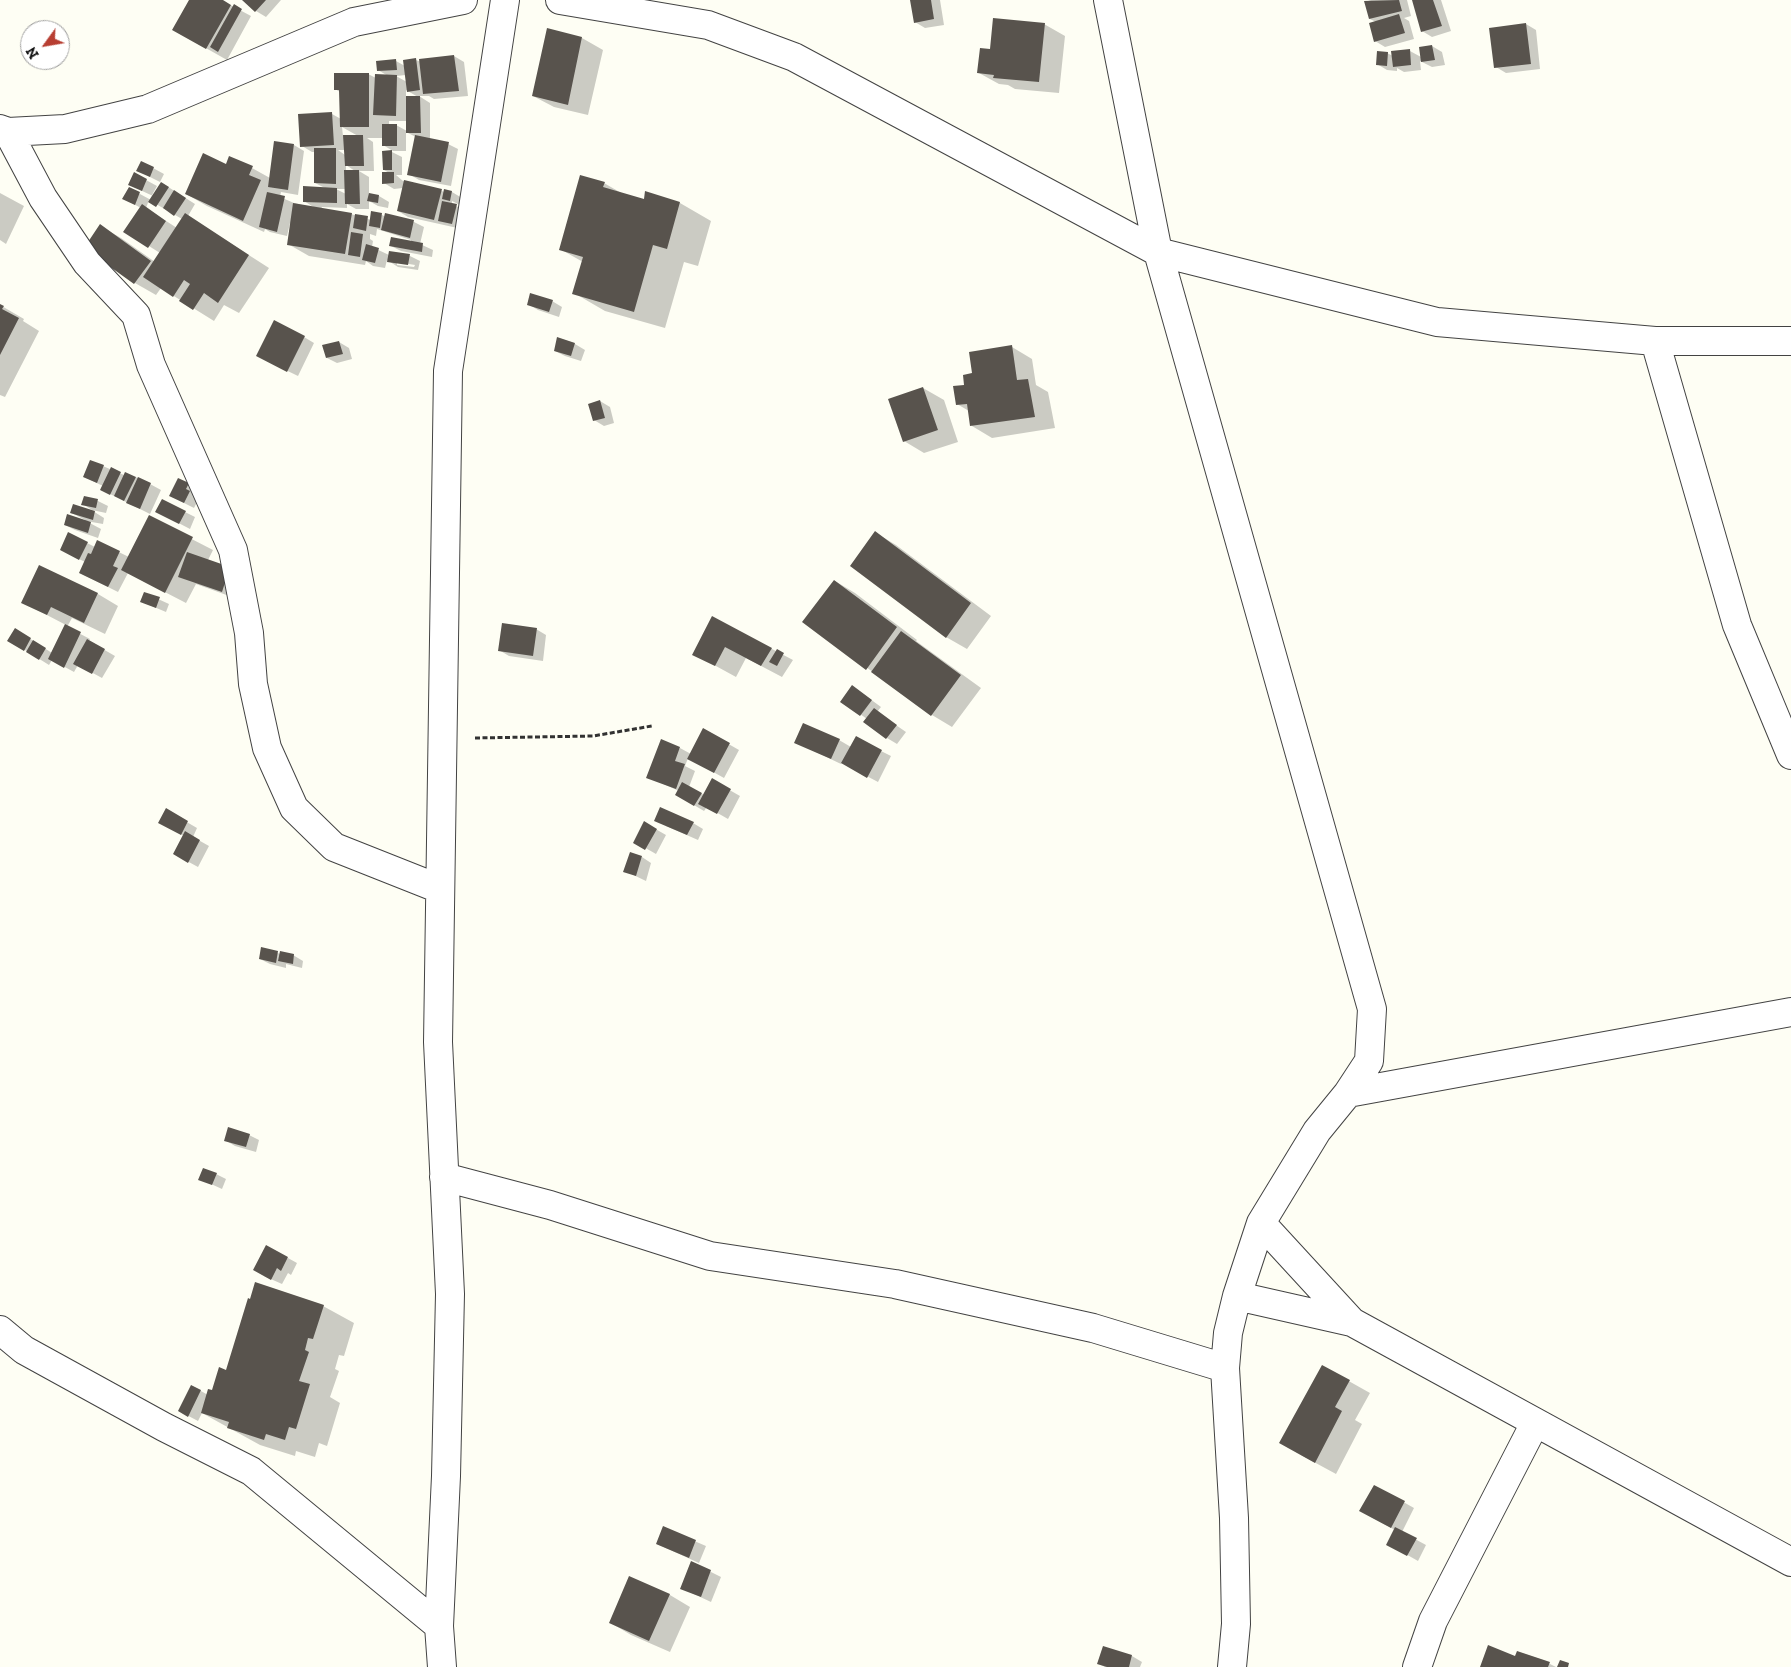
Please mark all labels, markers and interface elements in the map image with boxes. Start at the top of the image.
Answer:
north arrow [20,20,70,70]
text: N [23,44,43,62]

